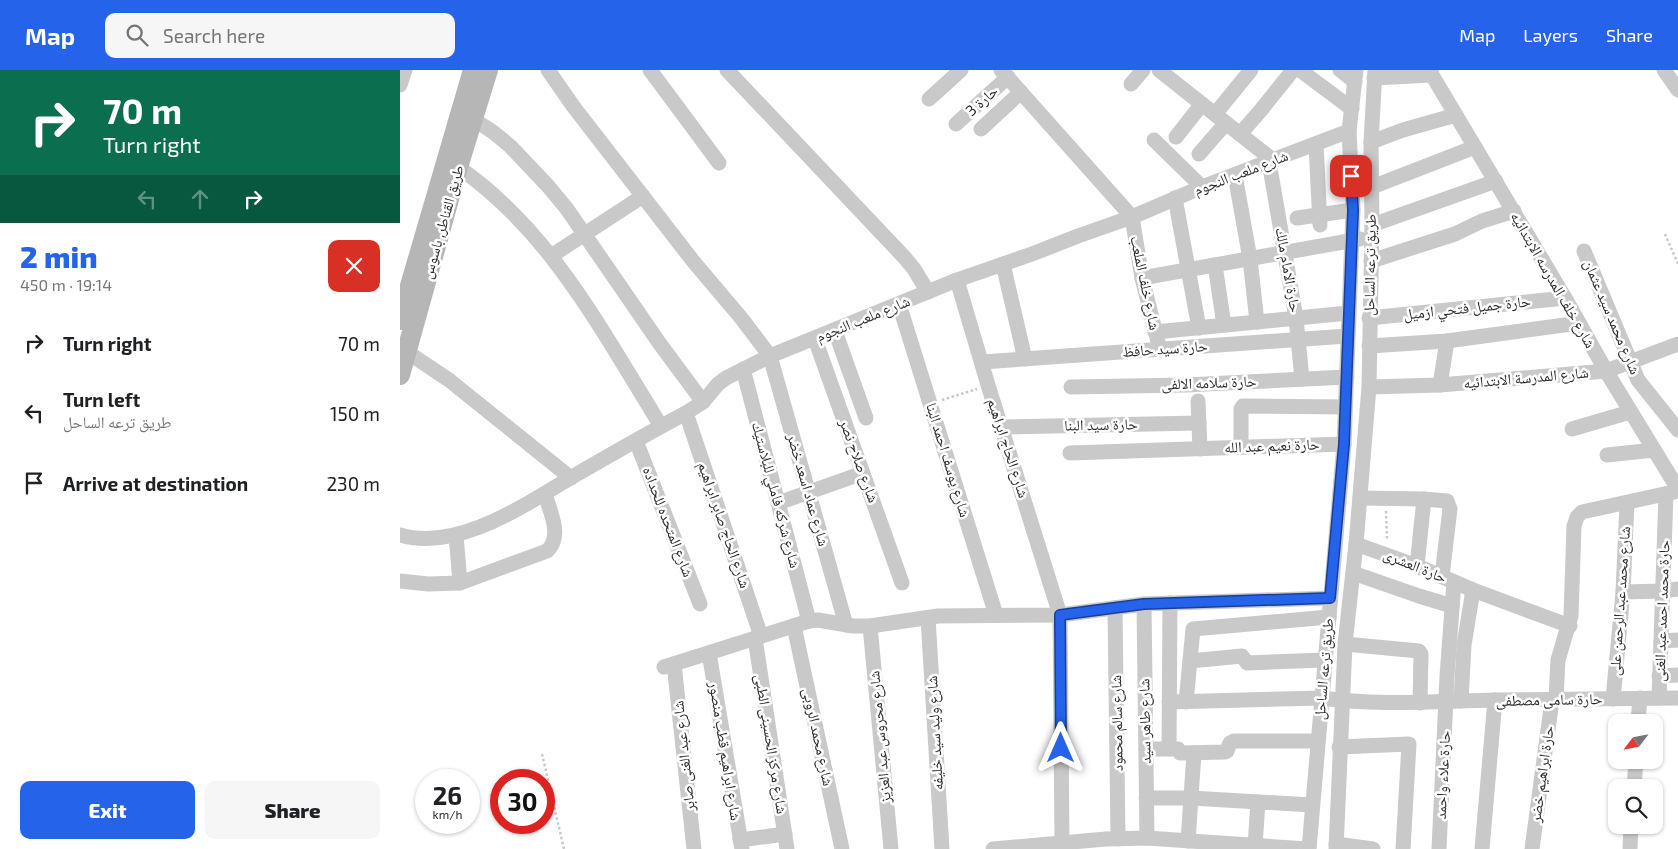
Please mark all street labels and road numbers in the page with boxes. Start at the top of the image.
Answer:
street label: حارة 3 [962,81,1002,120]
street label: شارع ملعب النجوم [1191,146,1291,200]
street label: طريق القناطر, باسوس [417,163,469,281]
street label: شارع خلف المدرسه الابتدائيه [1506,208,1600,352]
street label: طريق ترعه الساحل [1359,214,1381,316]
street label: حارة الامام مالك [1271,226,1305,315]
street label: شارع خلف الملعب [1125,234,1165,332]
street label: شارع محمد سيد عثمان [1579,257,1645,378]
street label: شارع ملعب النجوم [813,291,913,347]
street label: حارة جميل فتحي ازميل [1402,291,1532,326]
street label: حارة سيد حافظ [1122,336,1209,361]
street label: شارع المدرسة الابتدائيه [1463,363,1590,393]
street label: حارة سلامه الالفى [1161,371,1257,395]
street label: شارع الحاج ابراهيم [982,396,1034,500]
street label: شارع يوسف احمد البنا [921,400,975,520]
street label: حارة سيد البنا [1064,414,1138,435]
street label: شارع صلاح نصر [834,416,883,506]
street label: شارع شركه فاملي للبلاستيك [745,420,805,571]
street label: شارع عماد اسعد خضر [782,430,834,549]
street label: حارة نعيم عبد الله [1224,434,1320,458]
street label: شارع الحاج صابر ابراهيم [693,459,755,591]
street label: شارع المتحده للحداده [638,464,698,580]
street label: شارع محمد عبد الرحمن على [1605,525,1635,677]
street label: حارة محمد احمد عبد الغنى [1650,539,1674,682]
street label: حارة العشرى [1380,544,1450,588]
street label: طريق ترعه الساحل [1310,617,1338,721]
street label: شارع محروس عبد العزيز [864,670,896,805]
street label: شارع مركز الحسينى الطبى [750,673,792,816]
street label: شارع وليد سيد خليفه [922,675,948,791]
street label: شارع سالم محمود [1106,675,1128,771]
street label: شارع طاهر سيد [1134,678,1156,764]
street label: شارع ابراهيم قطب منصور [704,679,746,822]
street label: شارع محمد الروبى [798,686,838,788]
street label: حارة سامى مصطفى [1495,689,1603,711]
street label: شارع عبد الغنى صابر [668,700,700,813]
street label: حارة ابراهيم خضر [1525,724,1559,825]
street label: حارة علاء واحمد [1431,730,1454,820]

